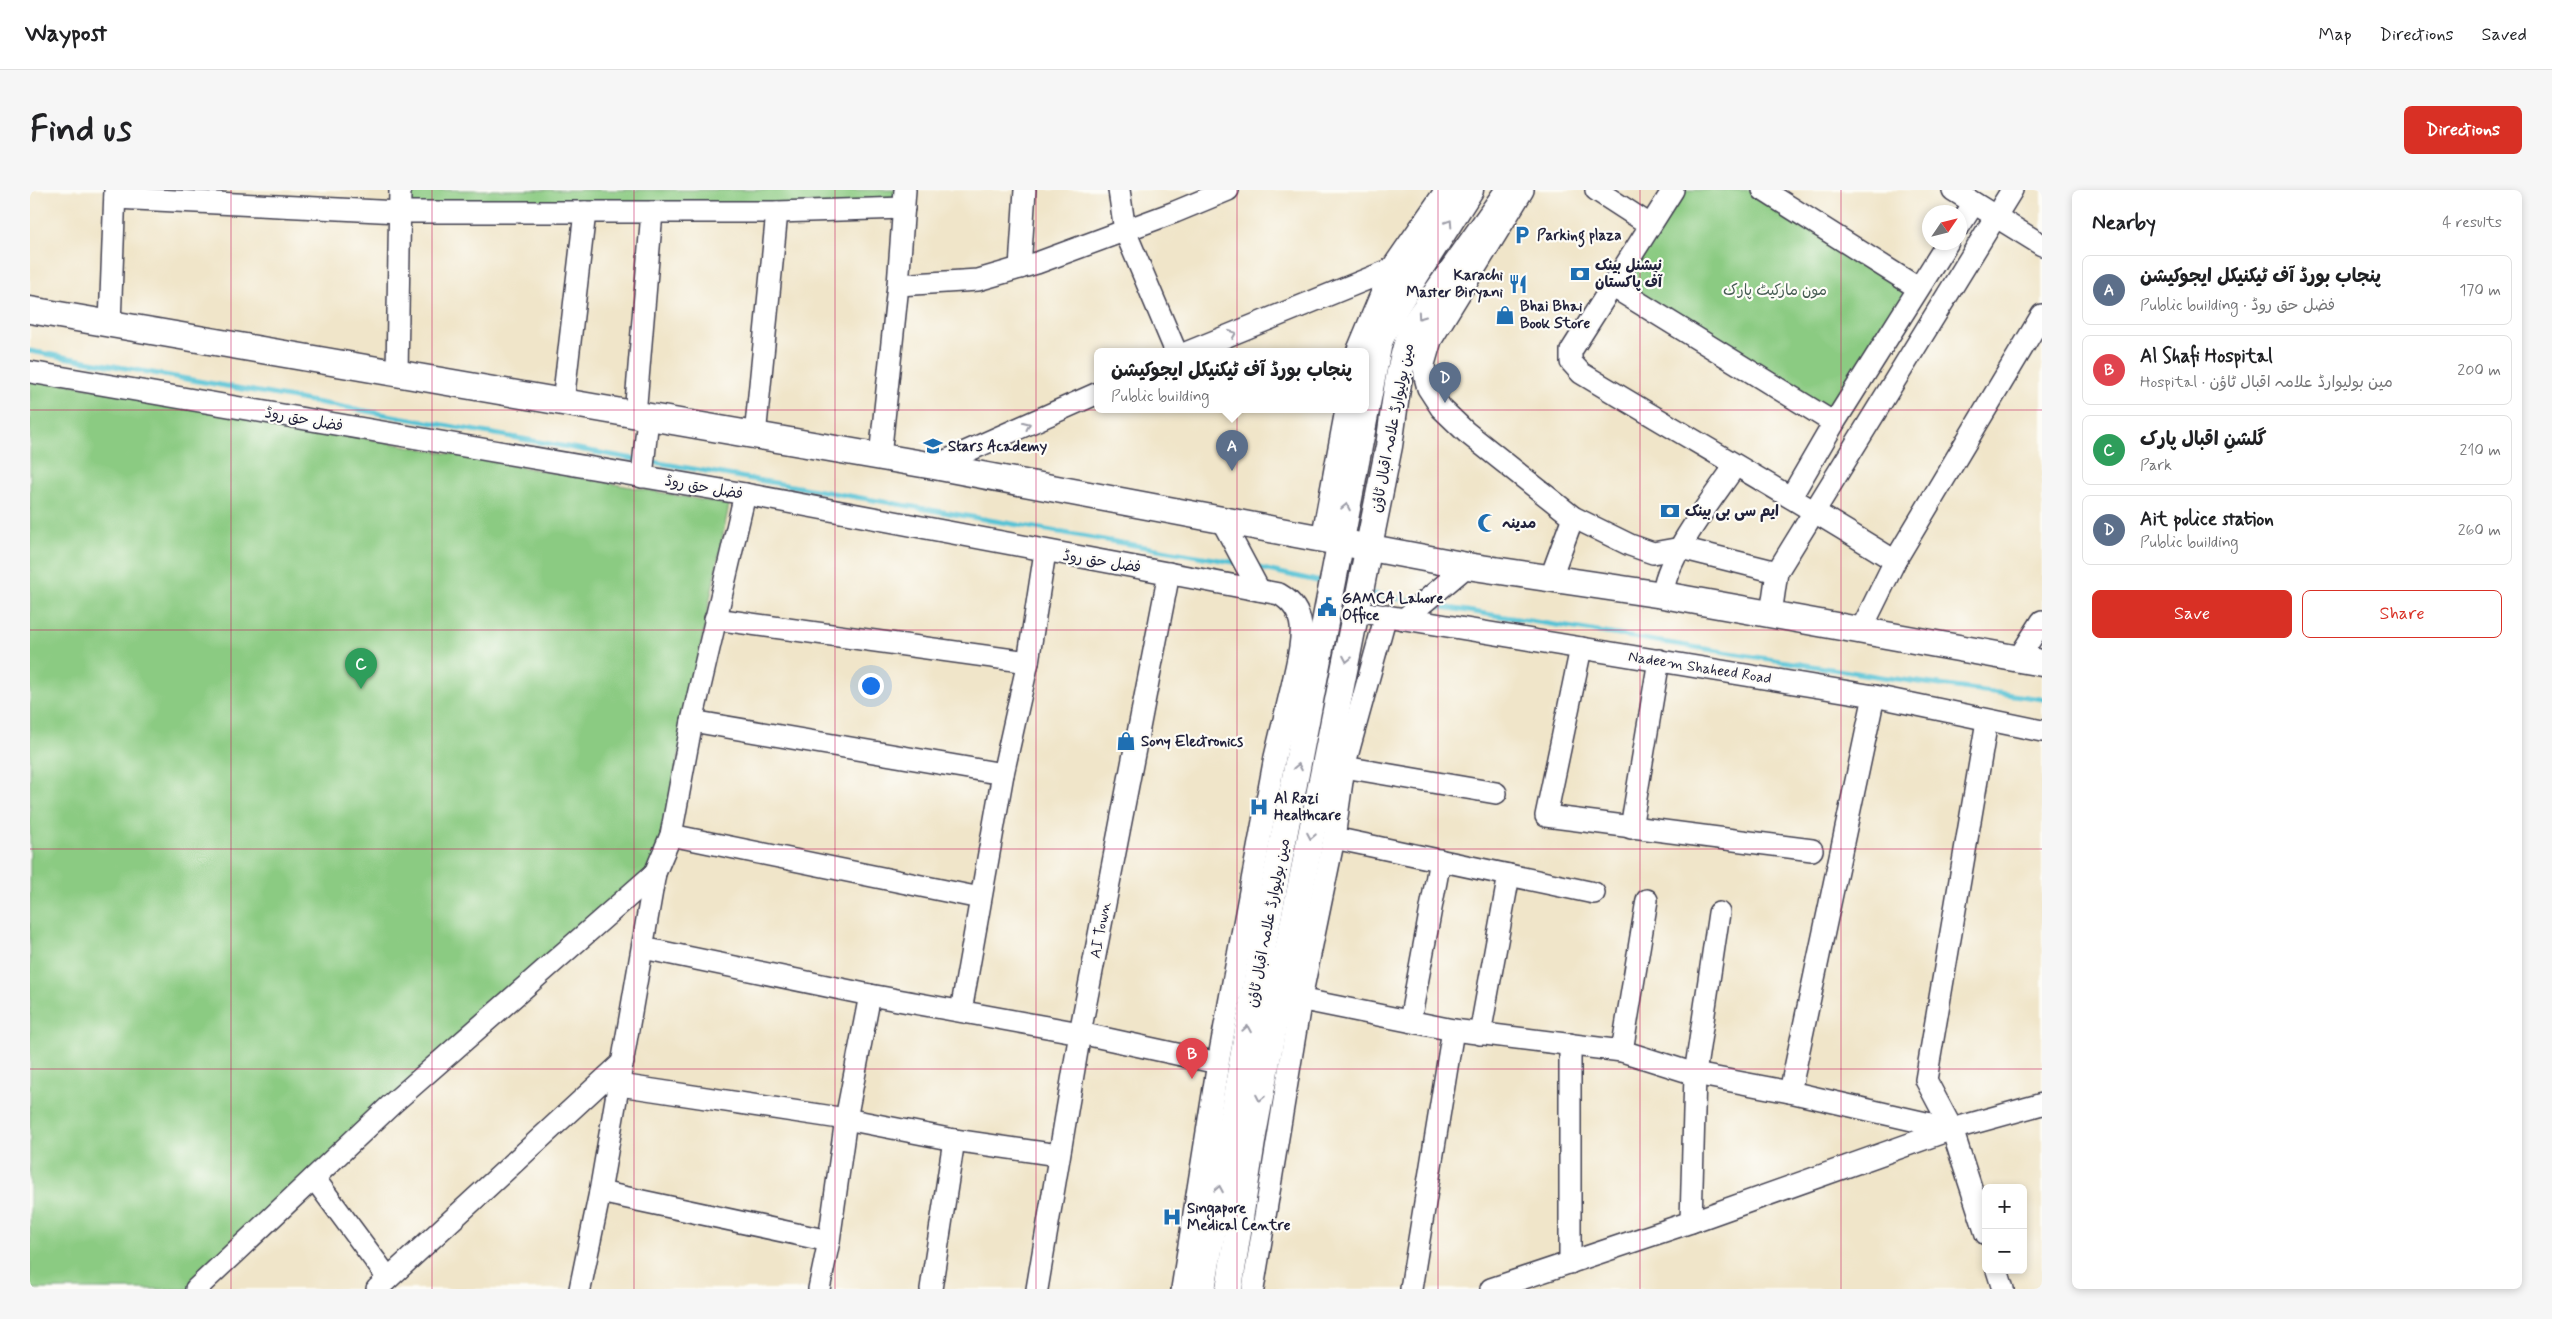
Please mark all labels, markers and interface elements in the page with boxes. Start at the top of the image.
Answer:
text: Waypost [25,19,107,50]
text: Map [2319,23,2352,47]
text: Directions [2380,23,2454,47]
text: Saved [2482,23,2527,47]
button: Directions [2404,106,2522,154]
text: Find us [30,107,132,153]
north arrow [1922,205,1967,250]
text: Nearby [2092,209,2156,237]
text: 4 results [2442,212,2502,233]
one-way arrow [1443,220,1452,229]
parking icon: Parking plaza [1511,224,1533,246]
place label: Parking plaza [1537,226,1622,248]
place label: نیشنل بینک آف پاکستان [1595,256,1663,293]
bank icon: نیشنل بینک آف پاکستان [1569,263,1591,285]
text: پنجاب بورڈ آف ٹیکنیکل ایجوکیشن [2140,264,2381,289]
place label: Karachi Master Biryani [1406,266,1504,303]
restaurant icon: Karachi Master Biryani [1507,273,1529,295]
text: A [2104,280,2114,301]
text: 170 m [2459,280,2501,301]
park label: مون مارکیٹ پارک [1723,281,1827,301]
text: Public building · فضل حق روڈ [2140,295,2335,316]
place label: Bhai Bhai Book Store [1520,297,1591,334]
shop icon: Bhai Bhai Book Store [1494,304,1516,326]
one-way arrow [1418,310,1427,320]
one-way arrow [1229,329,1237,339]
street label: مین بولیوارڈ علامہ اقبال ٹاؤن [1367,342,1419,515]
text: Al Shafi Hospital [2140,344,2273,369]
popup [1094,348,1369,413]
text: پنجاب بورڈ آف ٹیکنیکل ایجوکیشن [1111,358,1352,383]
text: B [2104,360,2114,381]
text: 200 m [2457,360,2501,381]
pin: D [1429,362,1461,403]
text: Hospital · مین بولیوارڈ علامہ اقبال ٹاؤن [2140,372,2393,393]
text: Public building [1111,386,1210,407]
street label: فضل حق روڈ [263,403,344,437]
one-way arrow [1022,420,1031,431]
text: گلشنِ اقبال پارک [2140,427,2266,452]
pin: A [1216,430,1248,471]
school or university icon: Stars Academy [922,435,944,457]
place label: Stars Academy [948,437,1048,457]
text: C [2103,440,2115,461]
text: 210 m [2460,440,2501,461]
text: Park [2140,455,2172,476]
street label: فضل حق روڈ [663,471,744,505]
bank icon: ایم سی بی بینک [1659,500,1681,522]
place label: ایم سی بی بینک [1685,502,1779,522]
one-way arrow [1340,503,1351,512]
text: Ait police station [2140,507,2274,532]
mosque icon: مدینہ [1476,512,1498,534]
place label: مدینہ [1502,514,1536,534]
text: D [2103,520,2115,541]
text: 260 m [2458,520,2501,541]
text: Public building [2140,532,2239,553]
street label: فضل حق روڈ [1061,546,1142,578]
place label: GAMCA Lahore Office [1342,589,1444,626]
button: Save [2092,590,2292,638]
button: Share [2302,590,2502,638]
public building icon: GAMCA Lahore Office [1316,596,1338,618]
street label: Nadeem Shaheed Road [1627,647,1773,689]
pin: C [345,648,377,689]
one-way arrow [1342,655,1352,664]
your location [858,673,884,699]
shop icon: Sony Electronics [1115,730,1137,752]
place label: Sony Electronics [1141,732,1243,752]
one-way arrow [1292,762,1303,771]
place label: Al Razi Healthcare [1274,789,1342,826]
hospital icon: Al Razi Healthcare [1248,796,1270,818]
one-way arrow [1306,831,1317,840]
street label: مین بولیوارڈ علامہ اقبال ٹاؤن [1243,837,1295,1010]
street label: AI Town [1086,900,1116,960]
one-way arrow [1242,1025,1252,1034]
pin: B [1176,1038,1208,1079]
one-way arrow [1255,1094,1265,1103]
map controls [1982,1184,2027,1274]
button: + [1982,1184,2027,1229]
one-way arrow [1213,1185,1223,1194]
place label: Singapore Medical Centre [1187,1199,1291,1236]
hospital icon: Singapore Medical Centre [1161,1206,1183,1228]
button: − [1982,1229,2027,1274]

